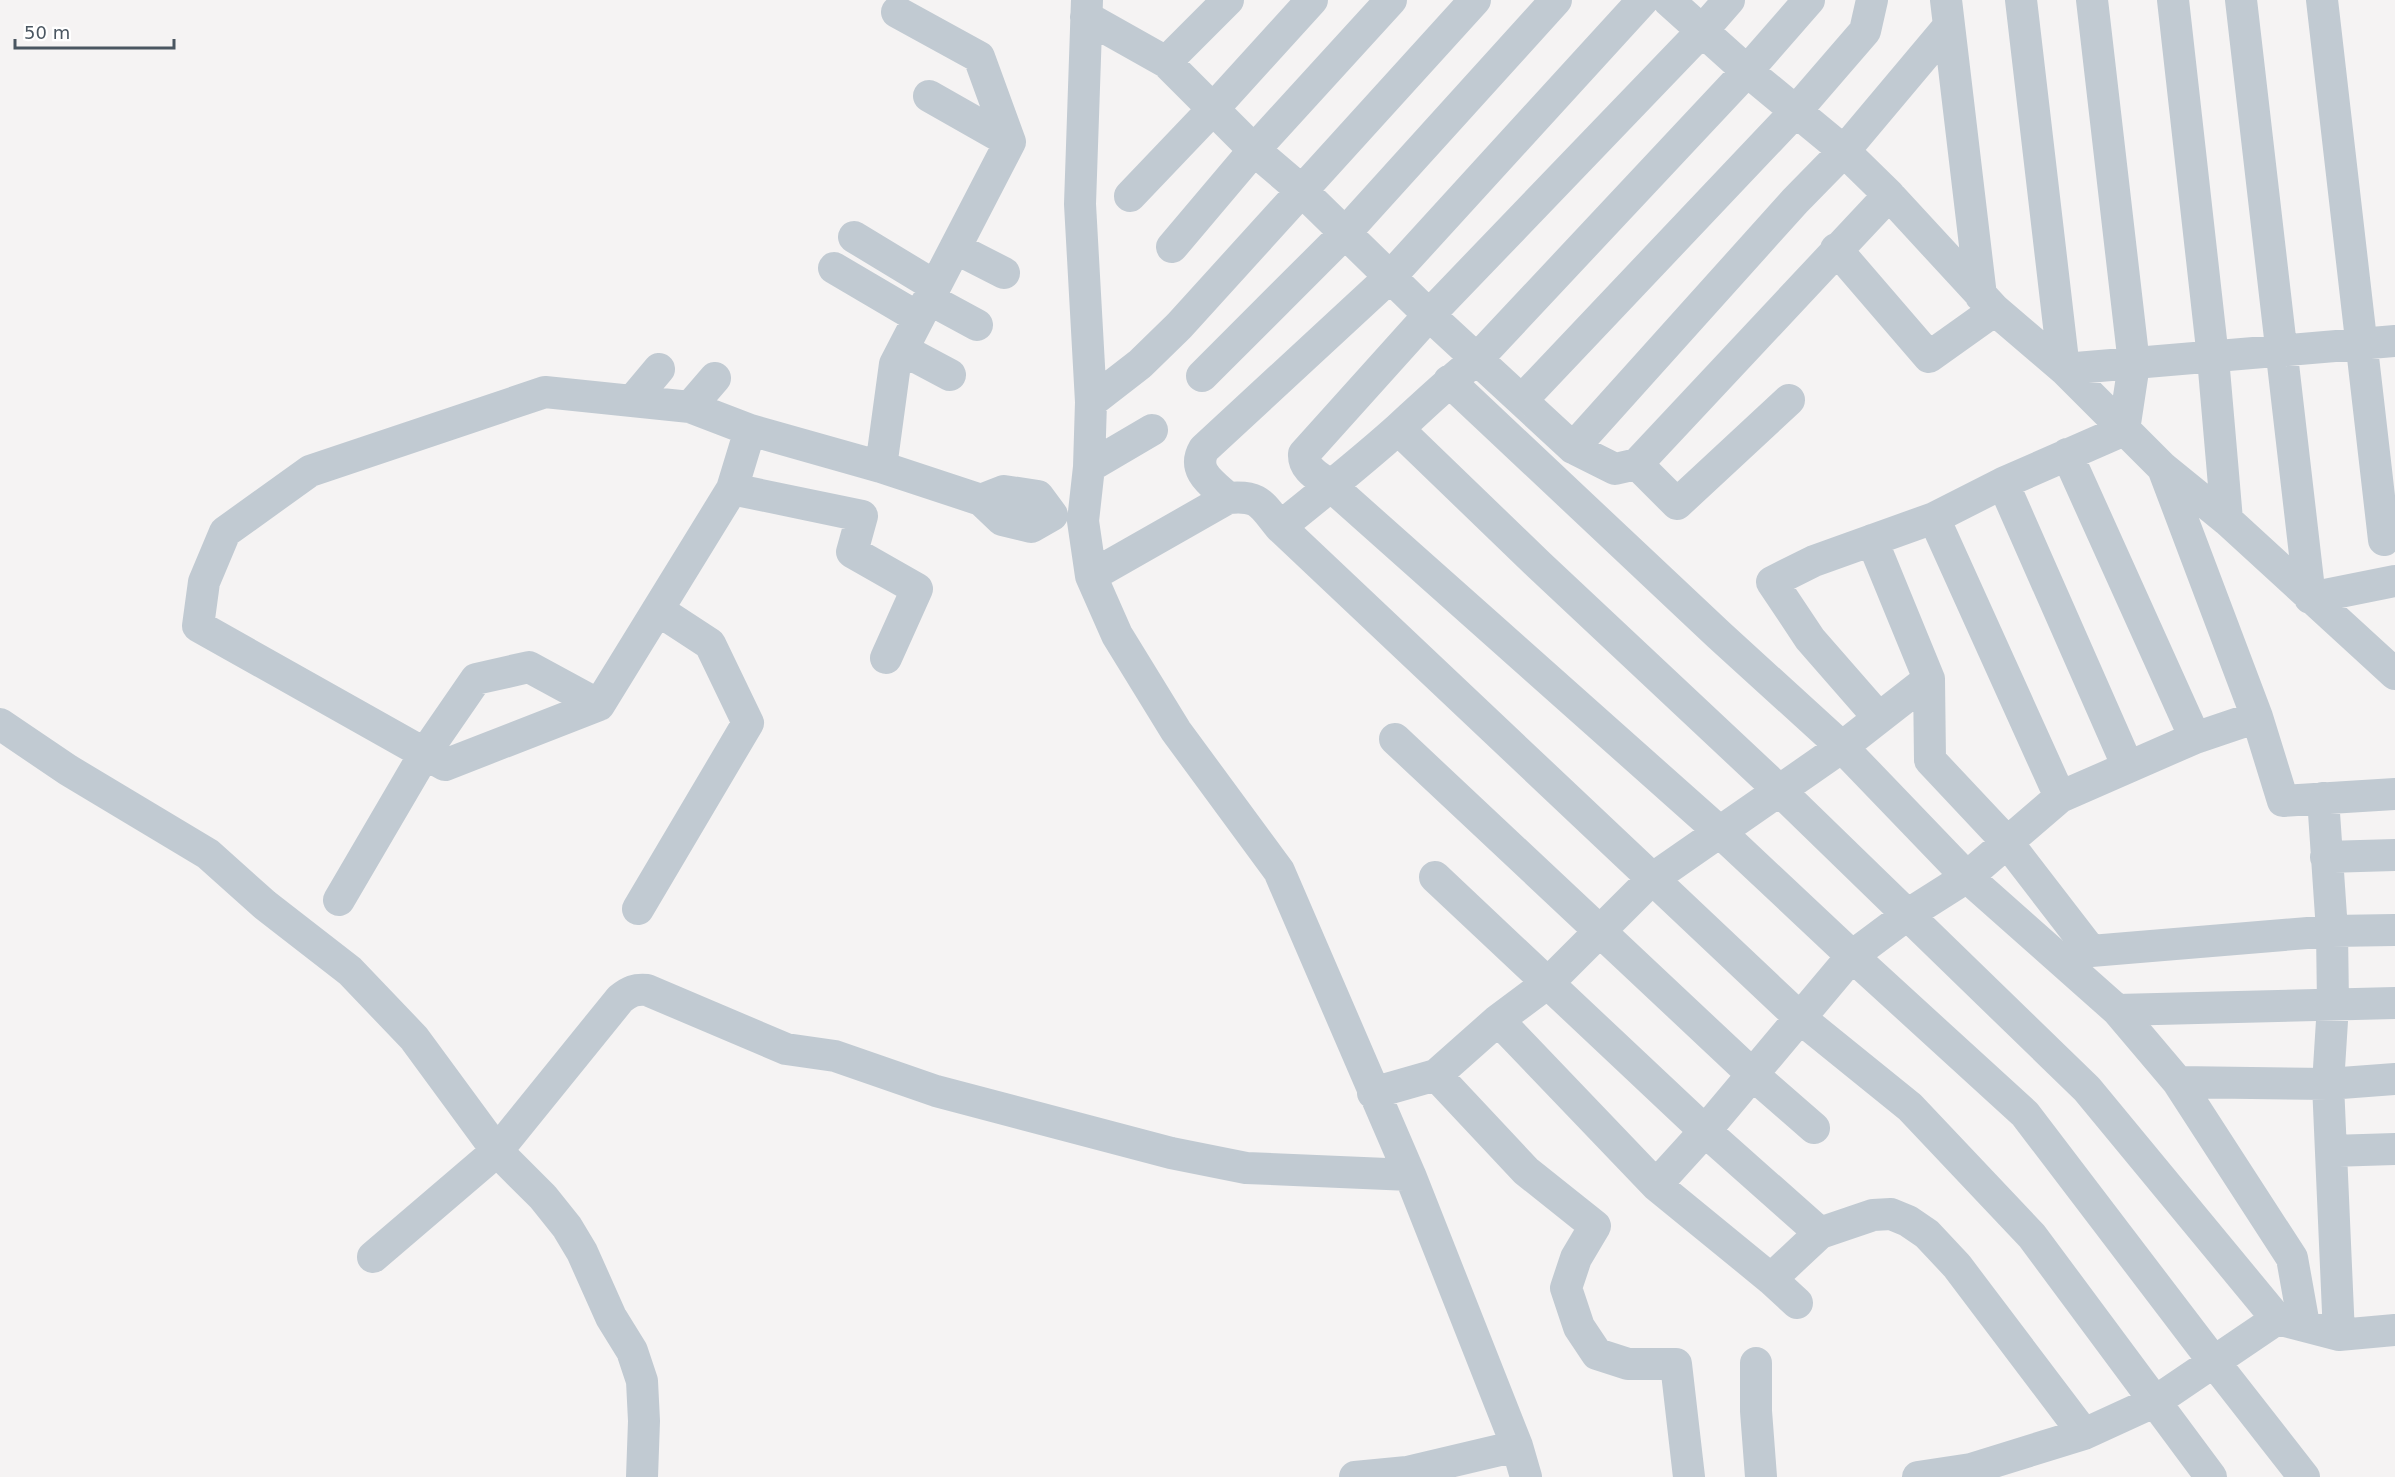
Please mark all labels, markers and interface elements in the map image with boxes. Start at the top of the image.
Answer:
scale bar [15,12,174,50]
text: 50 m [24,22,70,43]

